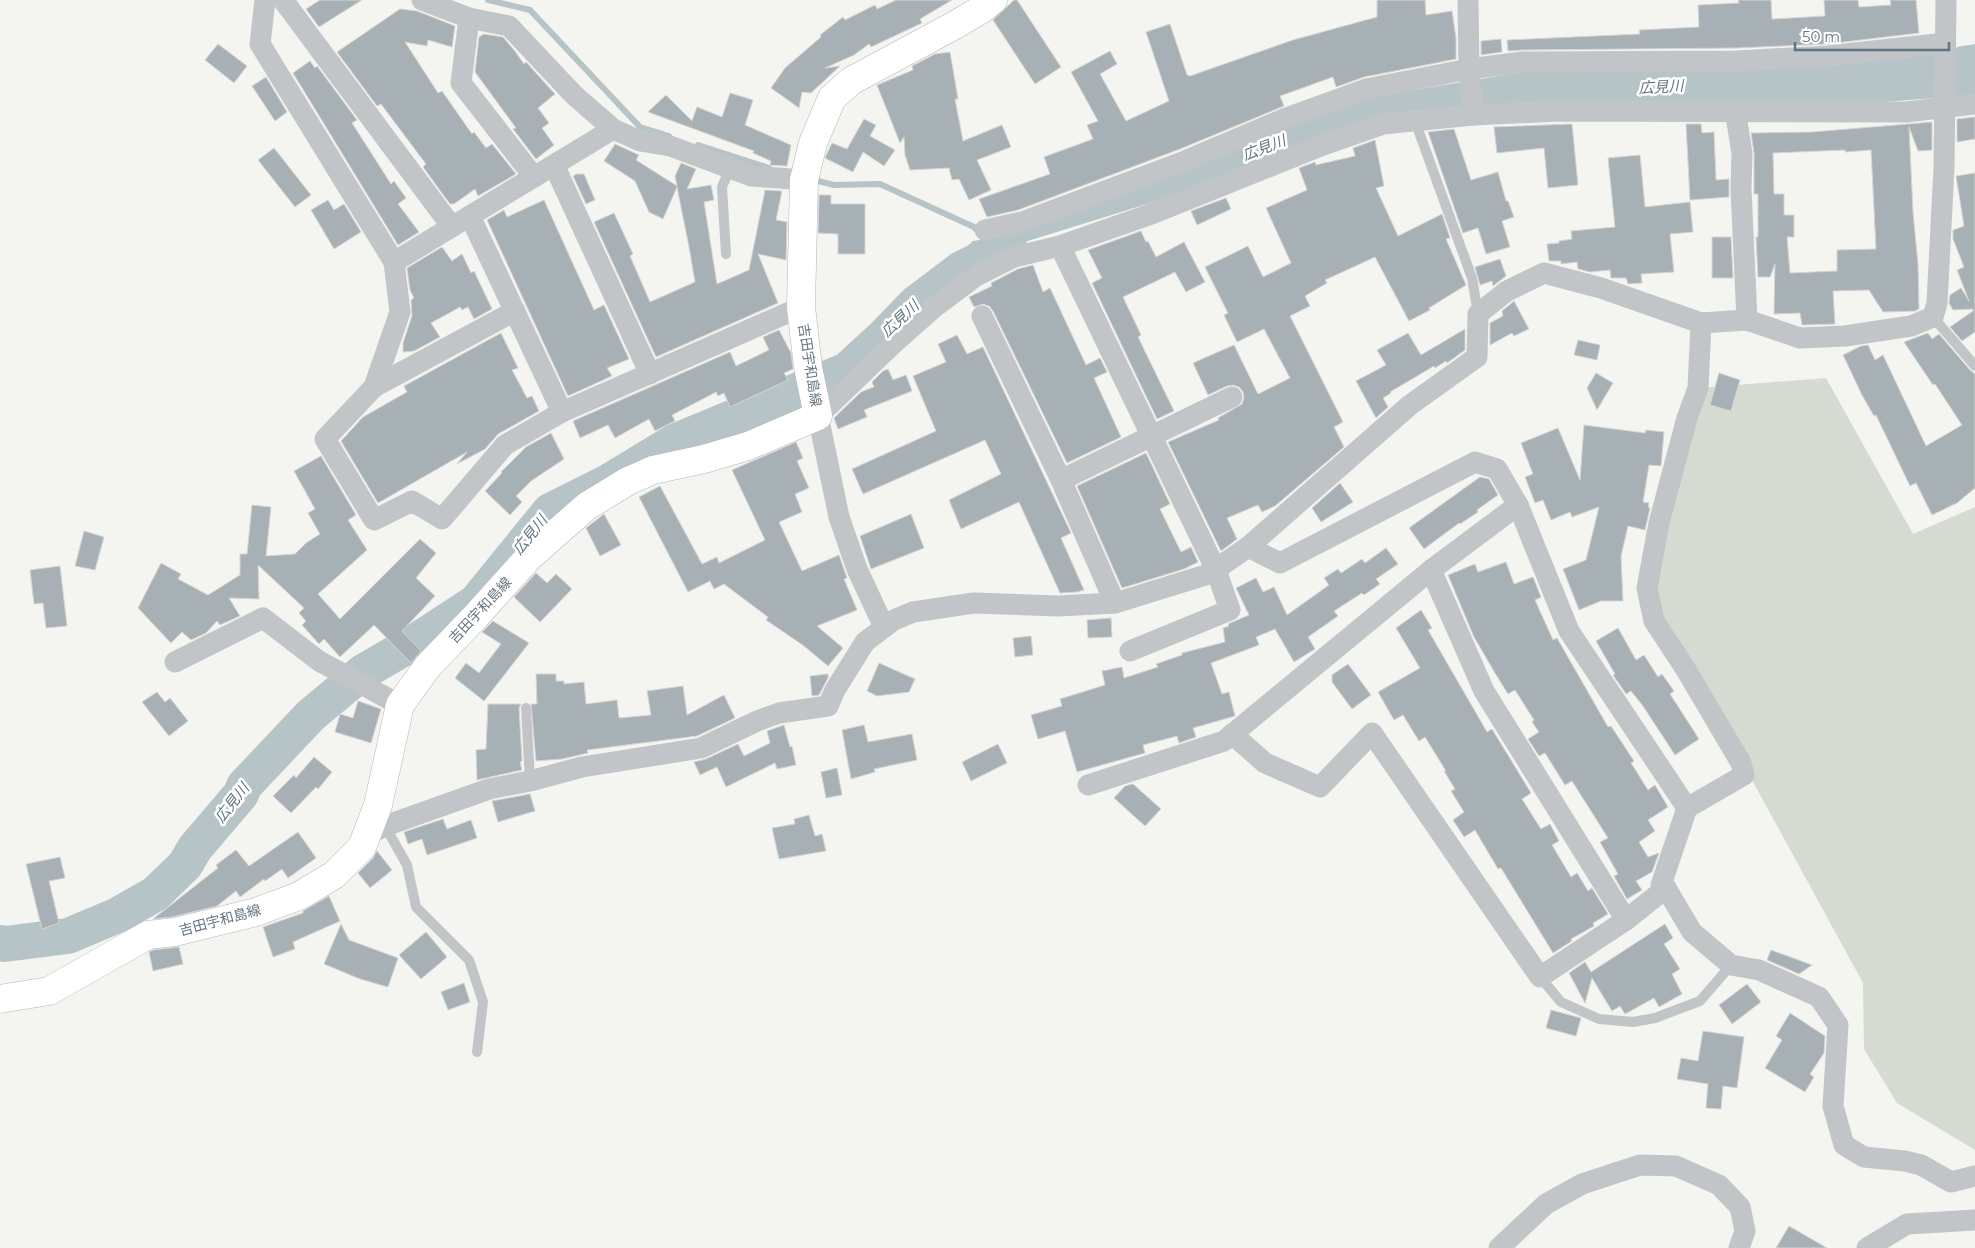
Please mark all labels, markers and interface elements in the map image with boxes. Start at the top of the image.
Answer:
scale bar [1795,20,1949,52]
text: 50 m [1802,27,1840,46]
water label: 広見川 [1638,76,1686,97]
water label: 広見川 [1239,130,1290,164]
water label: 広見川 [877,295,924,341]
street label: 吉田宇和島線 [795,322,825,408]
water label: 広見川 [508,510,552,558]
street label: 吉田宇和島線 [445,573,515,647]
water label: 広見川 [210,778,254,826]
street label: 吉田宇和島線 [177,900,263,940]

